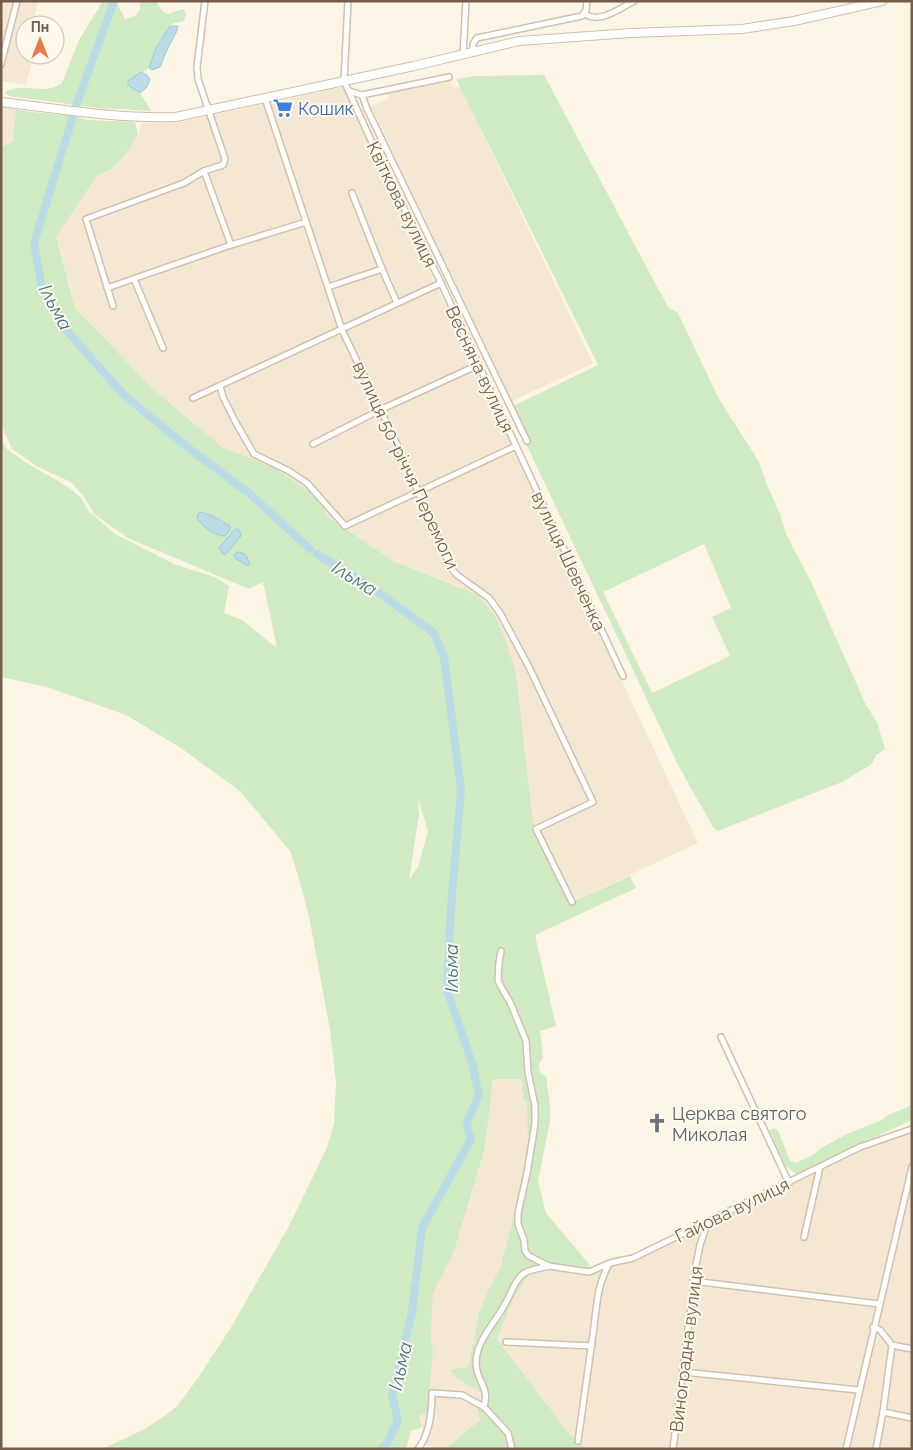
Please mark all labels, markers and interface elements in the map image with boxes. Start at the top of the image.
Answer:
north arrow [15,15,65,65]
text: Пн [31,19,49,35]
supermarket icon: Кошик [272,97,294,119]
place label: Кошик [298,98,354,119]
street label: Квіткова вулиця [362,138,442,270]
water label: Ільма [35,280,77,334]
street label: Весняна вулиця [441,302,519,436]
street label: вулиця 50-річчя Перемоги [349,358,463,572]
street label: вулиця Шевченка [527,488,611,634]
water label: Ільма [328,556,382,600]
water label: Ільма [440,944,462,992]
place label: Церква святого Миколая [672,1103,807,1145]
church icon: Церква святого Миколая [646,1112,668,1134]
street label: Гайова вулиця [671,1173,793,1247]
street label: Виноградна вулиця [665,1265,707,1433]
water label: Ільма [384,1340,416,1392]

